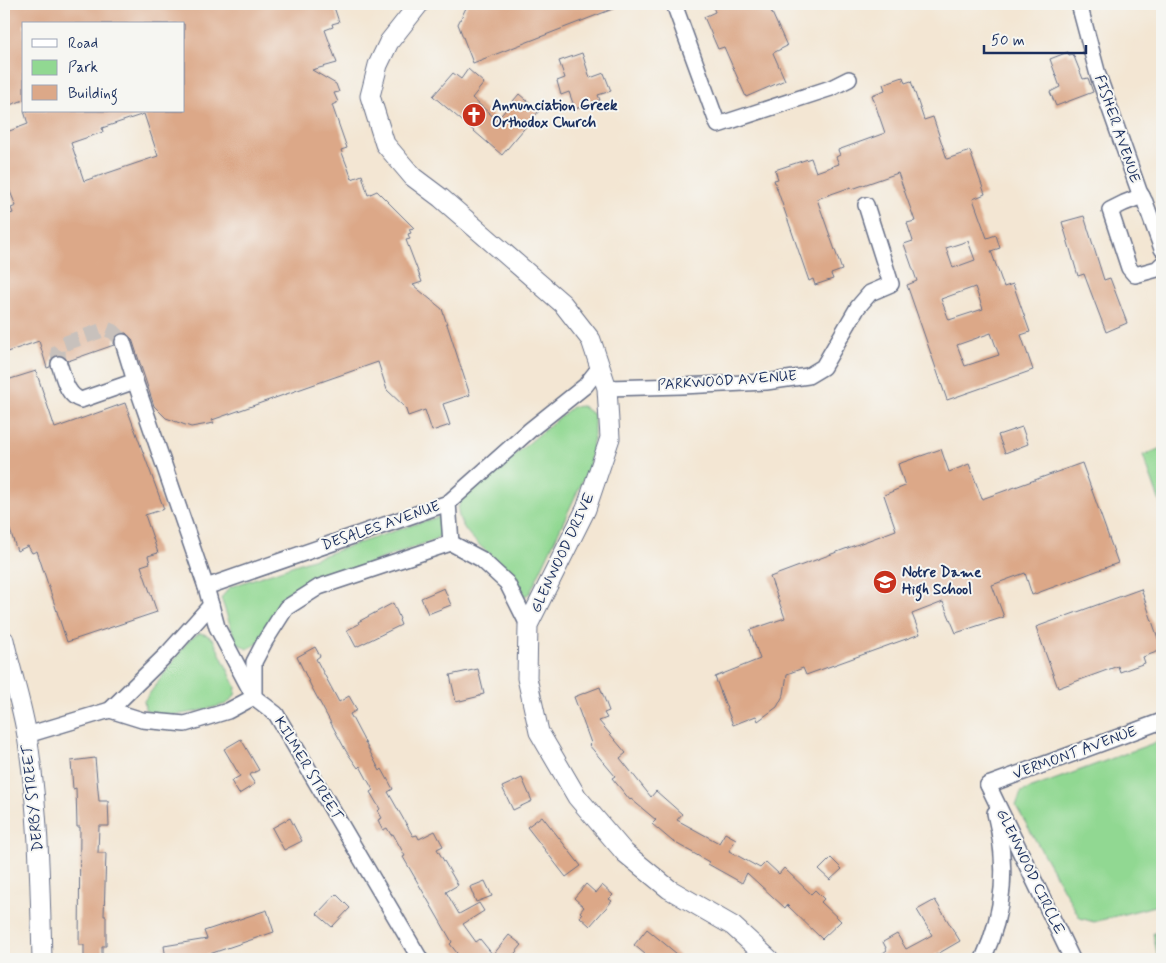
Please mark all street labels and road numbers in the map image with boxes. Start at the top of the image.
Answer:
street label: FISHER AVENUE [1089,72,1145,186]
street label: PARKWOOD AVENUE [657,366,798,396]
street label: GLENWOOD DRIVE [526,489,600,616]
street label: DESALES AVENUE [319,496,443,556]
street label: KILMER STREET [269,713,347,825]
street label: VERMONT AVENUE [1010,721,1140,785]
street label: DERBY STREET [17,743,49,852]
street label: GLENWOOD CIRCLE [991,806,1069,938]

